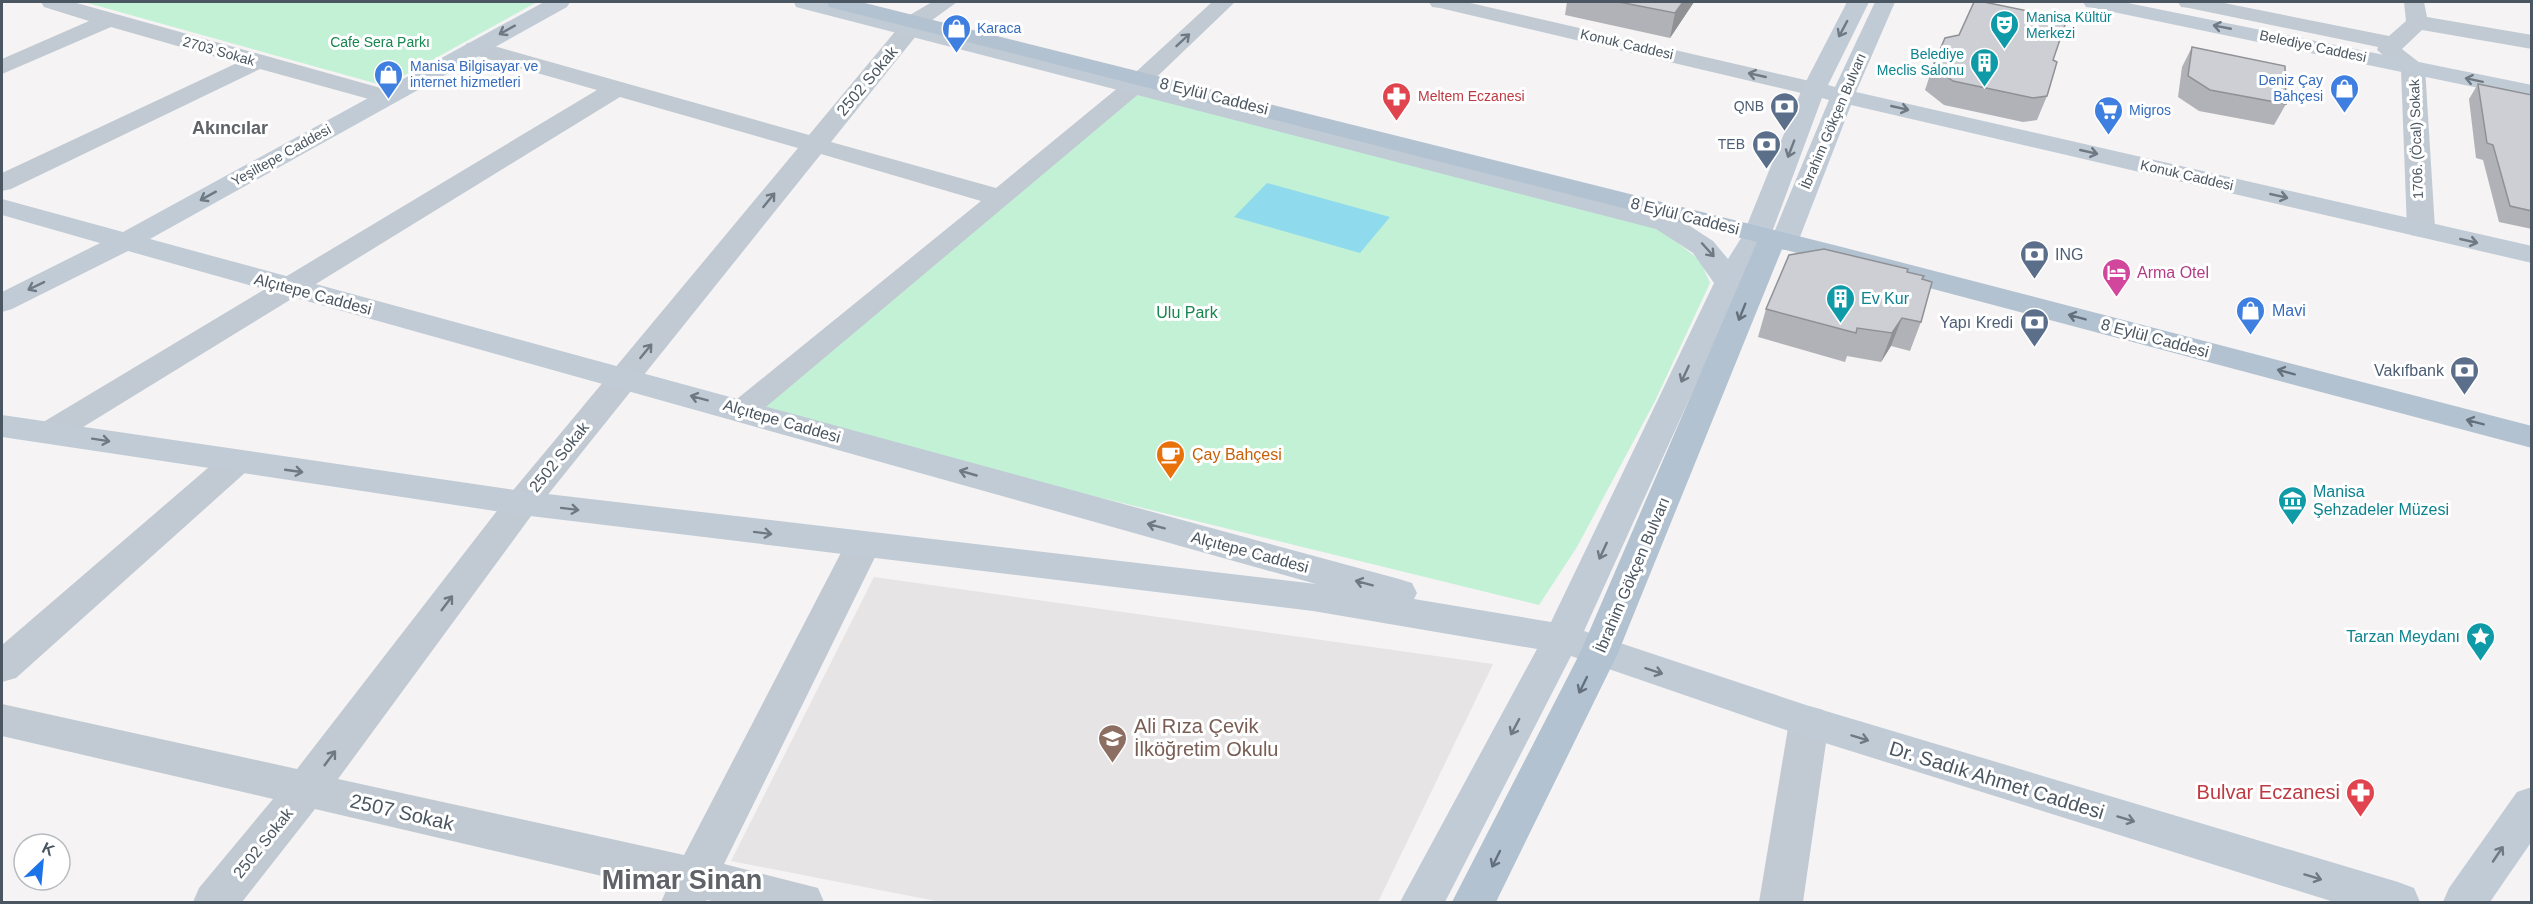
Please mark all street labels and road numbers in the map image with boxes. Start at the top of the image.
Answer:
street label: Konuk Caddesi [1579,26,1675,62]
street label: Belediye Caddesi [2258,27,2368,65]
street label: 2703 Sokak [181,33,258,69]
street label: 2502 Sokak [833,42,901,119]
street label: İbrahim Gökçen Bulvarı [1796,50,1869,191]
street label: 8 Eylül Caddesi [1158,74,1270,118]
street label: 1706. (Öcal) Sokak [2405,78,2426,199]
street label: Yeşiltepe Caddesi [228,121,334,189]
street label: Konuk Caddesi [2139,157,2235,193]
street label: 8 Eylül Caddesi [1629,194,1741,238]
street label: Alçıtepe Caddesi [252,270,374,318]
street label: 8 Eylül Caddesi [2099,315,2211,361]
street label: Alçıtepe Caddesi [722,396,842,446]
street label: 2502 Sokak [526,418,593,495]
street label: İbrahim Gökçen Bulvarı [1591,494,1672,655]
street label: Alçıtepe Caddesi [1189,528,1311,576]
street label: Dr. Sadık Ahmet Caddesi [1887,737,2107,823]
street label: 2507 Sokak [348,789,457,835]
street label: 2502 Sokak [230,804,297,881]

